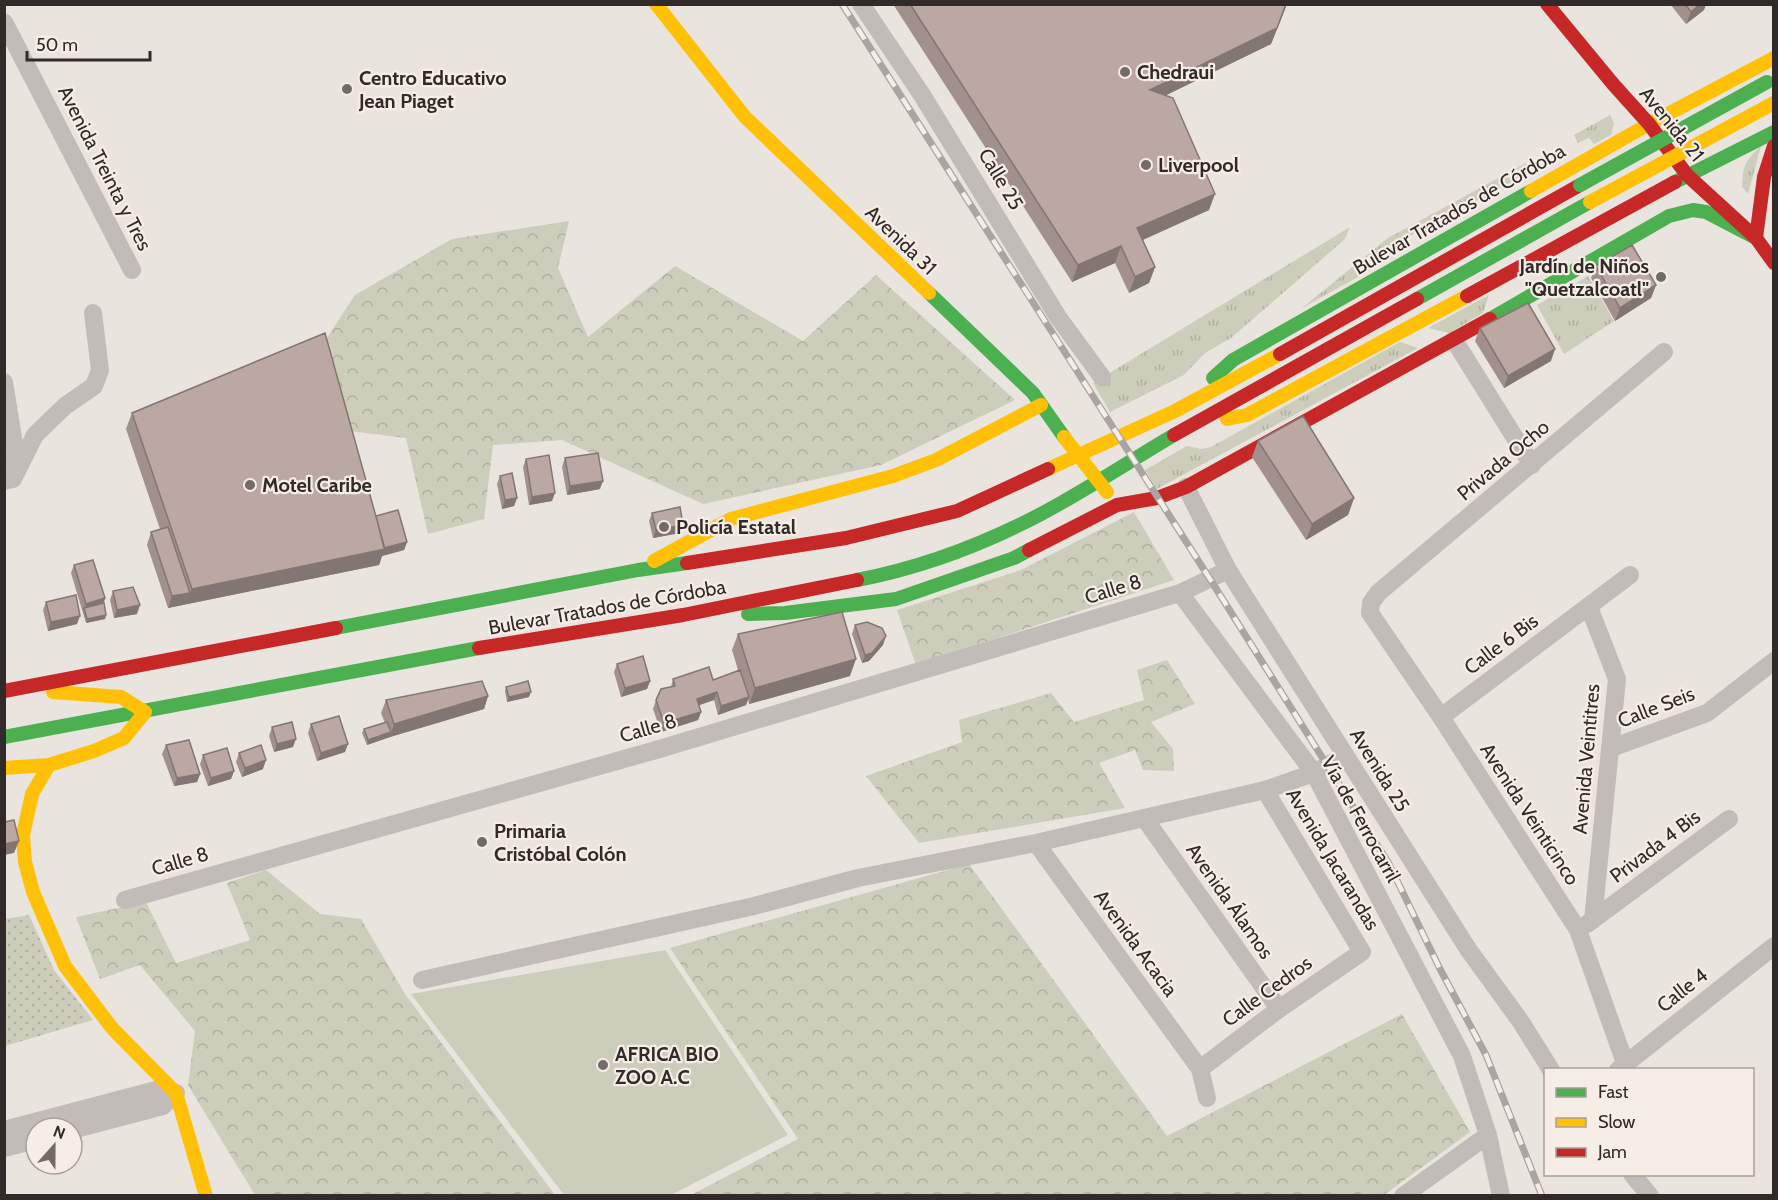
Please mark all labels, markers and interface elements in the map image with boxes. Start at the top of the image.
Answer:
scale bar [27,24,150,62]
text: 50 m [36,34,78,56]
place label: Chedraui [1137,60,1214,84]
marker: Chedraui [1118,65,1132,79]
place label: Centro Educativo Jean Piaget [358,66,507,113]
street label: Avenida Treinta y Tres [53,82,157,254]
marker: Centro Educativo Jean Piaget [340,82,354,96]
street label: Avenida 21 [1635,82,1709,166]
street label: Bulevar Tratados de Córdoba [1349,138,1570,280]
street label: Calle 25 [973,144,1029,214]
place label: Liverpool [1158,153,1239,177]
marker: Liverpool [1139,158,1153,172]
street label: Avenida 31 [860,200,942,280]
place label: Jardín de Niños "Quetzalcoatl" [1519,254,1649,301]
marker: Jardín de Niños "Quetzalcoatl" [1654,270,1668,284]
street label: Privada Ocho [1452,415,1554,505]
place label: Motel Caribe [262,473,372,497]
marker: Motel Caribe [243,478,257,492]
place label: Policía Estatal [676,515,796,539]
marker: Policía Estatal [657,520,671,534]
street label: Calle 8 [1082,569,1144,609]
street label: Bulevar Tratados de Córdoba [486,574,728,640]
street label: Calle 6 Bis [1459,608,1543,680]
street label: Calle Seis [1614,681,1698,733]
street label: Avenida Veintitres [1567,683,1605,835]
street label: Calle 8 [617,708,679,748]
street label: Avenida 25 [1345,724,1415,816]
street label: Avenida Veinticinco [1475,739,1585,889]
street label: Vía de Ferrocarril [1316,752,1406,887]
street label: Avenida Jacarandas [1281,784,1385,934]
street label: Privada 4 Bis [1605,804,1705,888]
place label: Primaria Cristóbal Colón [494,819,626,866]
marker: Primaria Cristóbal Colón [475,835,489,849]
street label: Avenida Álamos [1181,839,1279,963]
street label: Calle 8 [149,841,211,881]
street label: Avenida Acacia [1089,885,1183,1001]
street label: Calle Cedros [1218,951,1316,1031]
street label: Calle 4 [1652,963,1712,1017]
place label: AFRICA BIO ZOO A.C [615,1042,719,1089]
marker: AFRICA BIO ZOO A.C [596,1058,610,1072]
legend [1544,1068,1754,1176]
text: Fast [1598,1081,1629,1103]
text: Slow [1598,1111,1635,1133]
north arrow [24,1116,84,1176]
text: N [51,1122,68,1143]
text: Jam [1597,1141,1627,1163]

